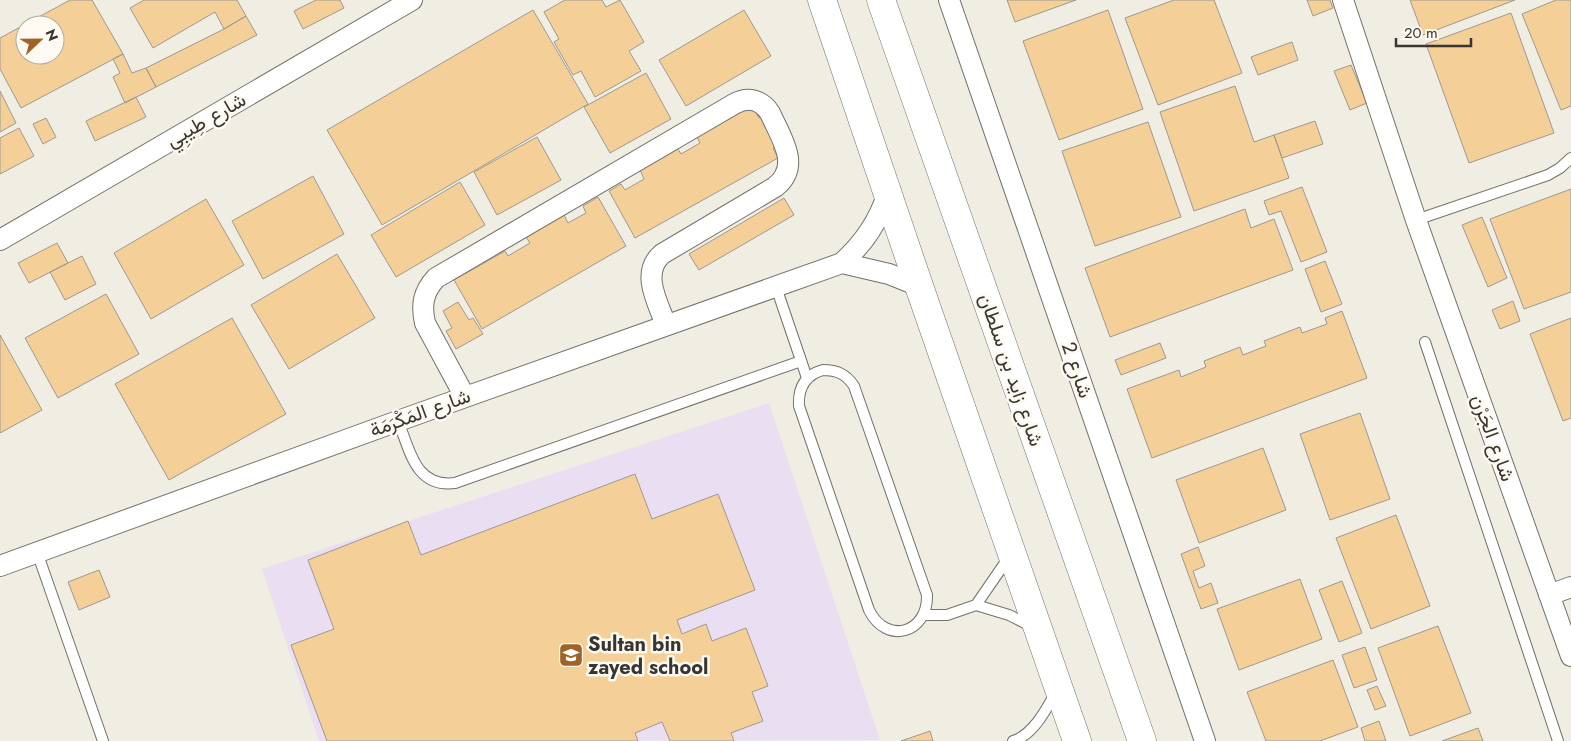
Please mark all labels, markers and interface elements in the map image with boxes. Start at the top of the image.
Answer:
north arrow [15,15,65,65]
scale bar [1396,15,1471,47]
text: 20 m [1404,22,1438,44]
text: N [41,26,63,44]
street label: شارع طِيبِي [161,85,252,156]
street label: شارع زايد بن سلطان [971,290,1051,450]
street label: شارع 2 [1054,338,1100,402]
street label: شارع المَكْرَمَة [365,381,475,445]
street label: شارع الجَرْن [1464,390,1522,486]
place label: Sultan bin zayed school [588,630,708,682]
school or university icon: Sultan bin zayed school [558,642,584,668]

